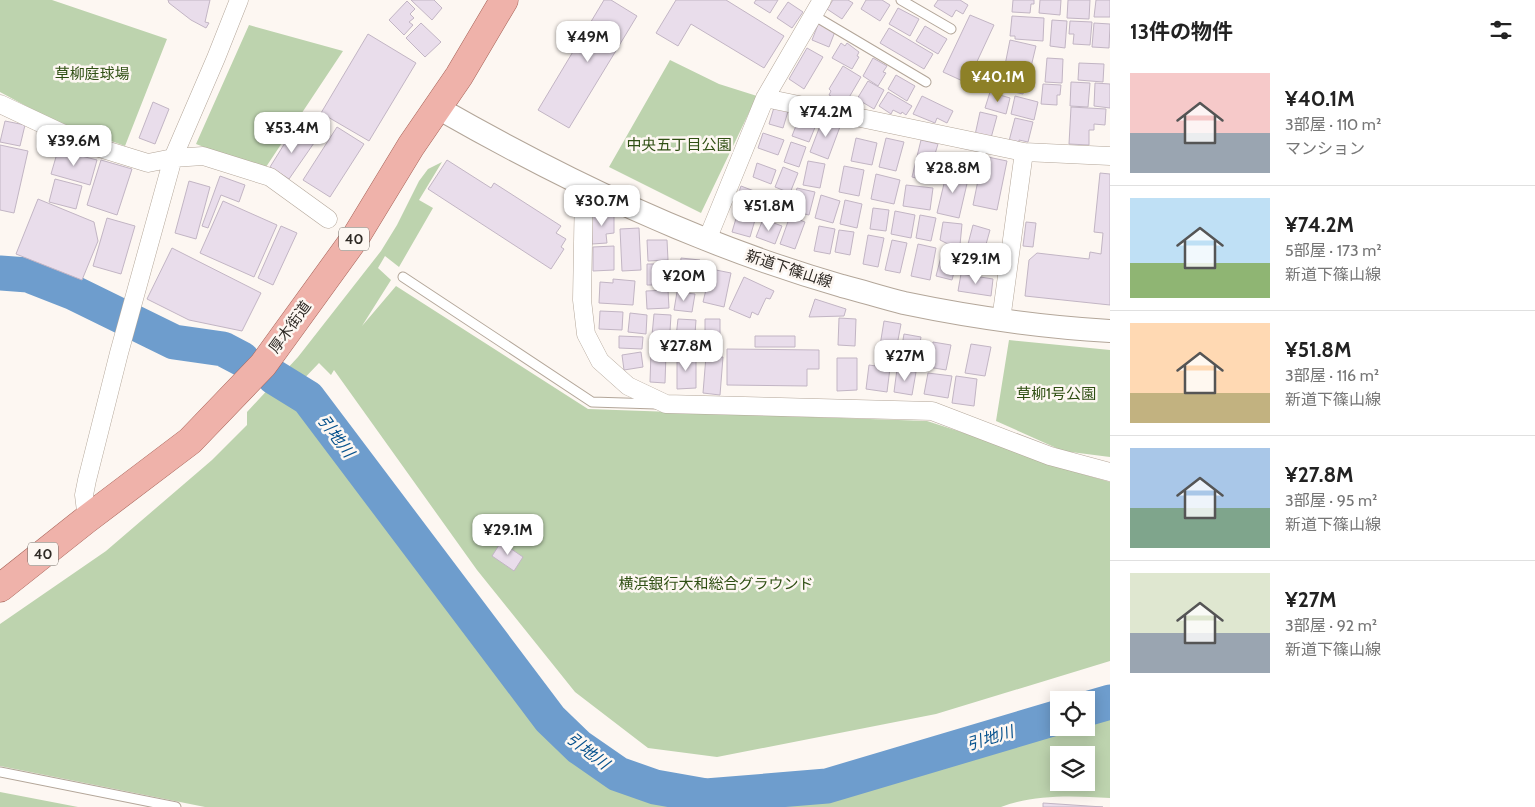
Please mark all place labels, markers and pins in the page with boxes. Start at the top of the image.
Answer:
pin: ¥49M [558,20,618,63]
pin: ¥40.1M [957,61,1039,103]
pin: ¥74.2M [785,96,867,138]
pin: ¥53.4M [251,112,333,154]
pin: ¥39.6M [33,124,115,167]
pin: ¥28.8M [912,152,994,194]
pin: ¥30.7M [561,184,643,227]
pin: ¥51.8M [728,190,810,232]
pin: ¥29.1M [935,242,1017,285]
pin: ¥20M [654,260,714,302]
pin: ¥27.8M [645,330,727,372]
pin: ¥27M [875,340,935,382]
pin: ¥29.1M [467,514,549,556]

